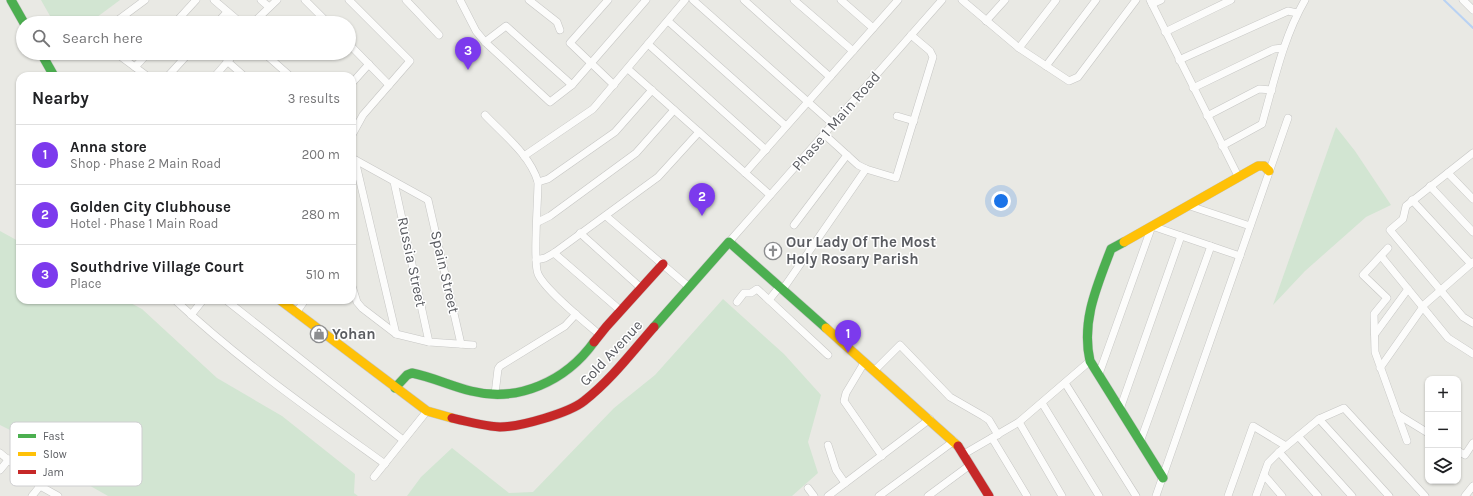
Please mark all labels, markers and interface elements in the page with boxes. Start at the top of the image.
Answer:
search box [16,16,356,60]
icon: search [30,27,52,49]
text: Search here [62,29,143,47]
pin: 3 [455,37,481,70]
street label: Phase 1 Main Road [788,68,884,174]
text: Nearby [32,88,89,108]
text: 3 results [288,91,340,106]
text: Anna store [70,138,147,156]
text: 1 [43,147,47,162]
text: 200 m [302,147,340,162]
text: Shop · Phase 2 Main Road [70,156,221,171]
pin: 2 [689,183,715,216]
your location [991,191,1011,211]
text: Golden City Clubhouse [70,198,231,216]
text: 2 [41,207,49,222]
text: 280 m [302,207,340,222]
street label: Russia Street [394,215,430,309]
text: Hotel · Phase 1 Main Road [70,216,219,231]
street label: Spain Street [427,229,463,315]
place label: Our Lady Of The Most Holy Rosary Parish [786,233,936,268]
church icon: Our Lady Of The Most Holy Rosary Parish [763,241,783,261]
text: Southdrive Village Court [70,258,244,276]
text: 3 [41,267,49,282]
text: 510 m [305,267,340,282]
text: Place [70,276,101,291]
street label: Gold Avenue [576,316,646,390]
pin: 1 [835,320,861,353]
shop icon: Yohan [309,324,329,344]
place label: Yohan [332,325,376,343]
map controls [1425,376,1461,484]
button: + [1425,376,1461,412]
button: − [1425,412,1461,448]
legend [10,422,142,486]
text: Fast [43,430,64,443]
text: Slow [43,448,67,461]
button: layers [1425,448,1461,484]
text: Jam [43,466,64,479]

